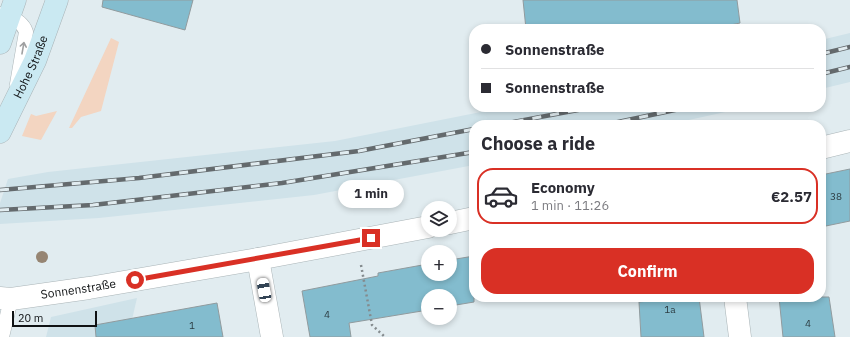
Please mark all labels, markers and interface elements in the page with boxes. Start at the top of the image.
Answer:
street label: Hohe Straße [10,33,51,101]
text: Sonnenstraße [505,40,605,59]
one-way arrow [20,42,28,55]
text: Sonnenstraße [505,78,605,97]
text: Choose a ride [481,132,595,155]
icon: car [483,178,519,214]
text: Economy [531,178,595,197]
callout: 1 min [338,180,404,208]
text: 1 min [354,185,388,202]
text: €2.57 [771,187,812,206]
house number: 38 [830,190,842,203]
text: 1 min · 11:26 [531,197,609,214]
map controls [421,201,457,325]
button: layers [421,201,457,237]
route end [362,229,380,247]
button: + [421,245,457,281]
button: Confirm [481,248,814,294]
route start [126,271,144,289]
street label: Sonnenstraße [40,275,117,302]
car [256,277,272,303]
button: − [421,289,457,325]
house number: 1a [664,303,676,316]
house number: 4 [324,308,330,321]
scale bar [12,309,97,328]
text: 20 m [18,311,43,325]
house number: 4 [805,317,811,330]
house number: 1 [189,319,195,332]

